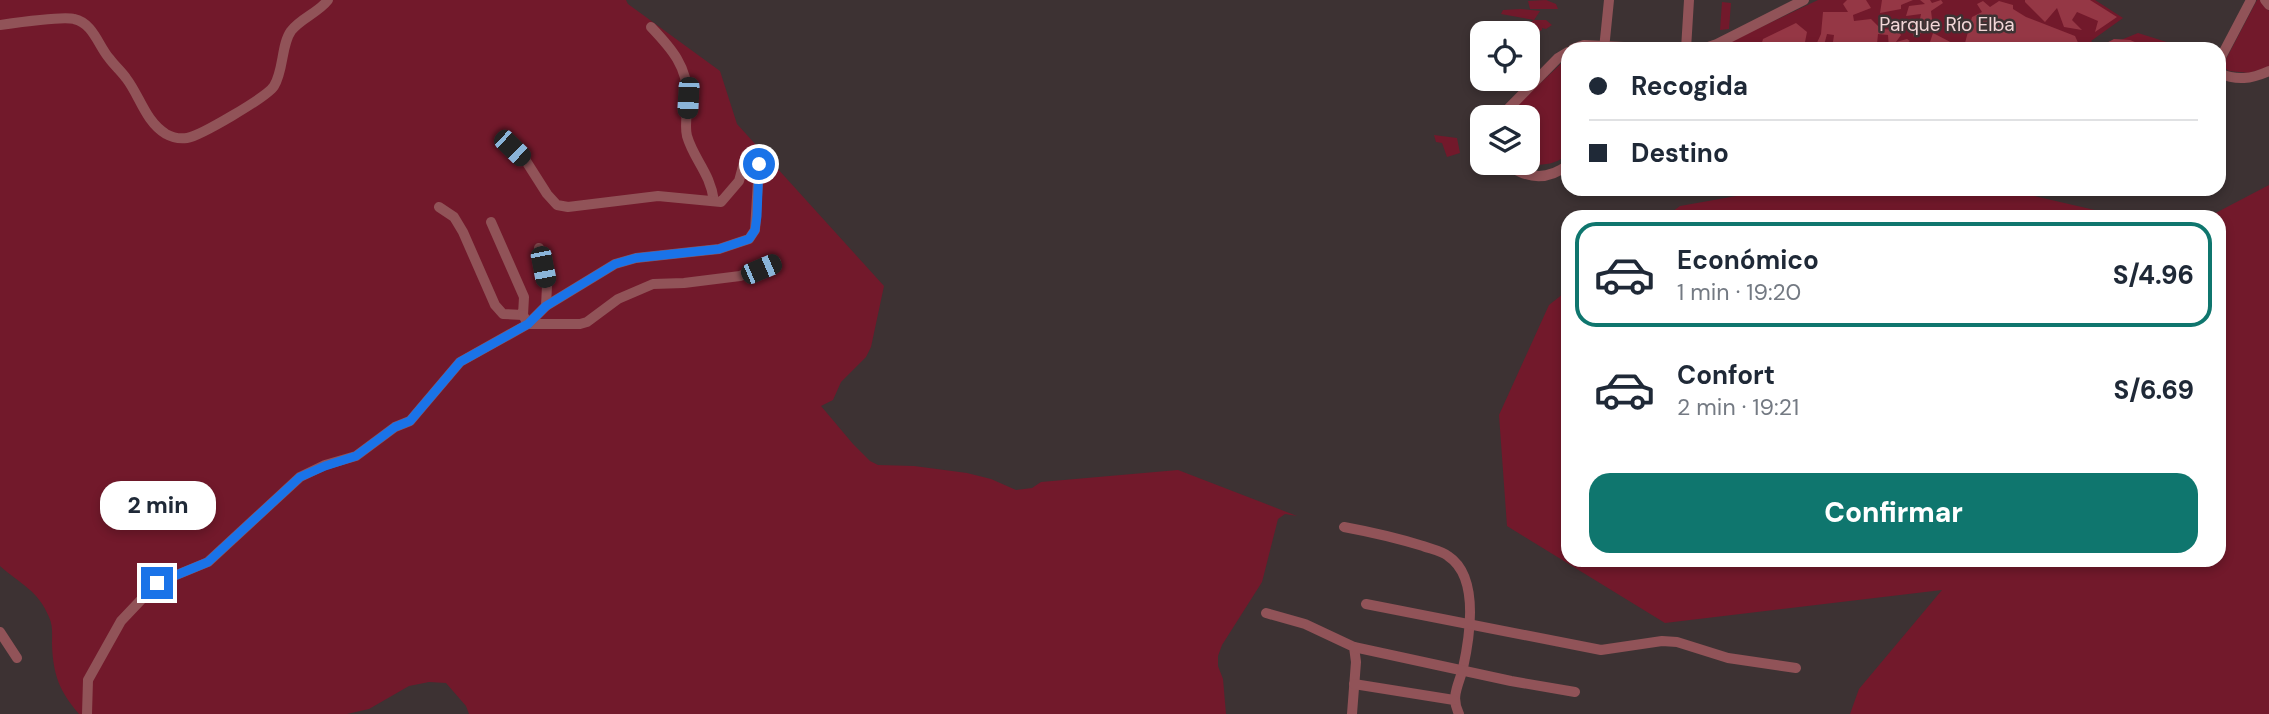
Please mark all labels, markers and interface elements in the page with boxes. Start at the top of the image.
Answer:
park label: Parque Río Elba [1879,12,2015,37]
map controls [1470,21,1540,175]
button: locate [1470,21,1540,91]
text: Recogida [1631,69,1748,103]
car [677,76,700,120]
button: layers [1470,105,1540,175]
car [490,126,535,170]
text: Destino [1631,136,1729,170]
route start [743,148,775,180]
icon: car [1593,243,1656,306]
text: Económico [1677,243,1819,277]
car [529,244,558,290]
car [738,251,785,287]
text: S/4.96 [2113,258,2194,292]
text: 1 min · 19:20 [1677,277,1801,307]
icon: car [1593,358,1656,421]
text: Confort [1677,358,1775,392]
text: S/6.69 [2114,373,2194,407]
text: 2 min · 19:21 [1677,392,1799,422]
button: Confirmar [1589,473,2198,553]
callout: 2 min [99,482,215,530]
text: 2 min [127,490,189,520]
route end [141,567,173,599]

